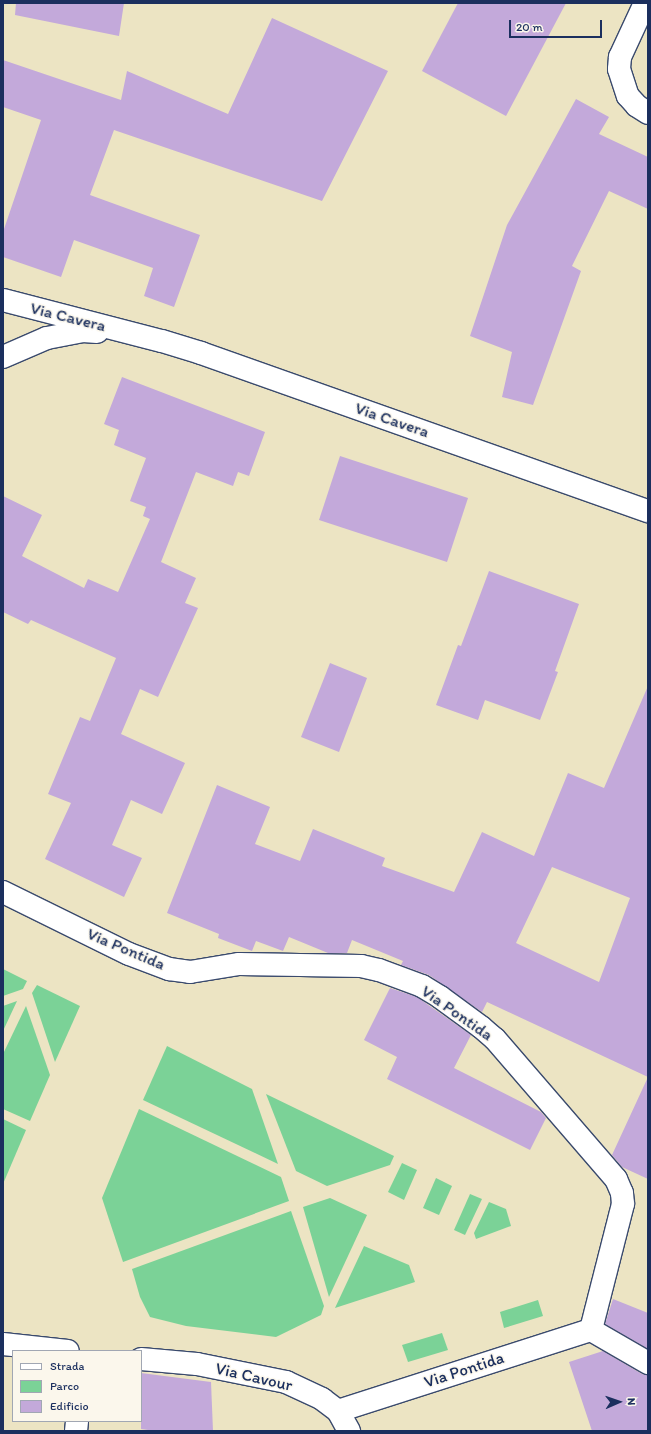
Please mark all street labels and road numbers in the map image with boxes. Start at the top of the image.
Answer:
street label: Via Cavera [28,298,108,336]
street label: Via Cavera [352,398,432,442]
street label: Via Pontida [84,923,168,975]
street label: Via Pontida [417,981,497,1045]
street label: Via Pontida [421,1347,507,1393]
street label: Via Cavour [213,1358,295,1396]

